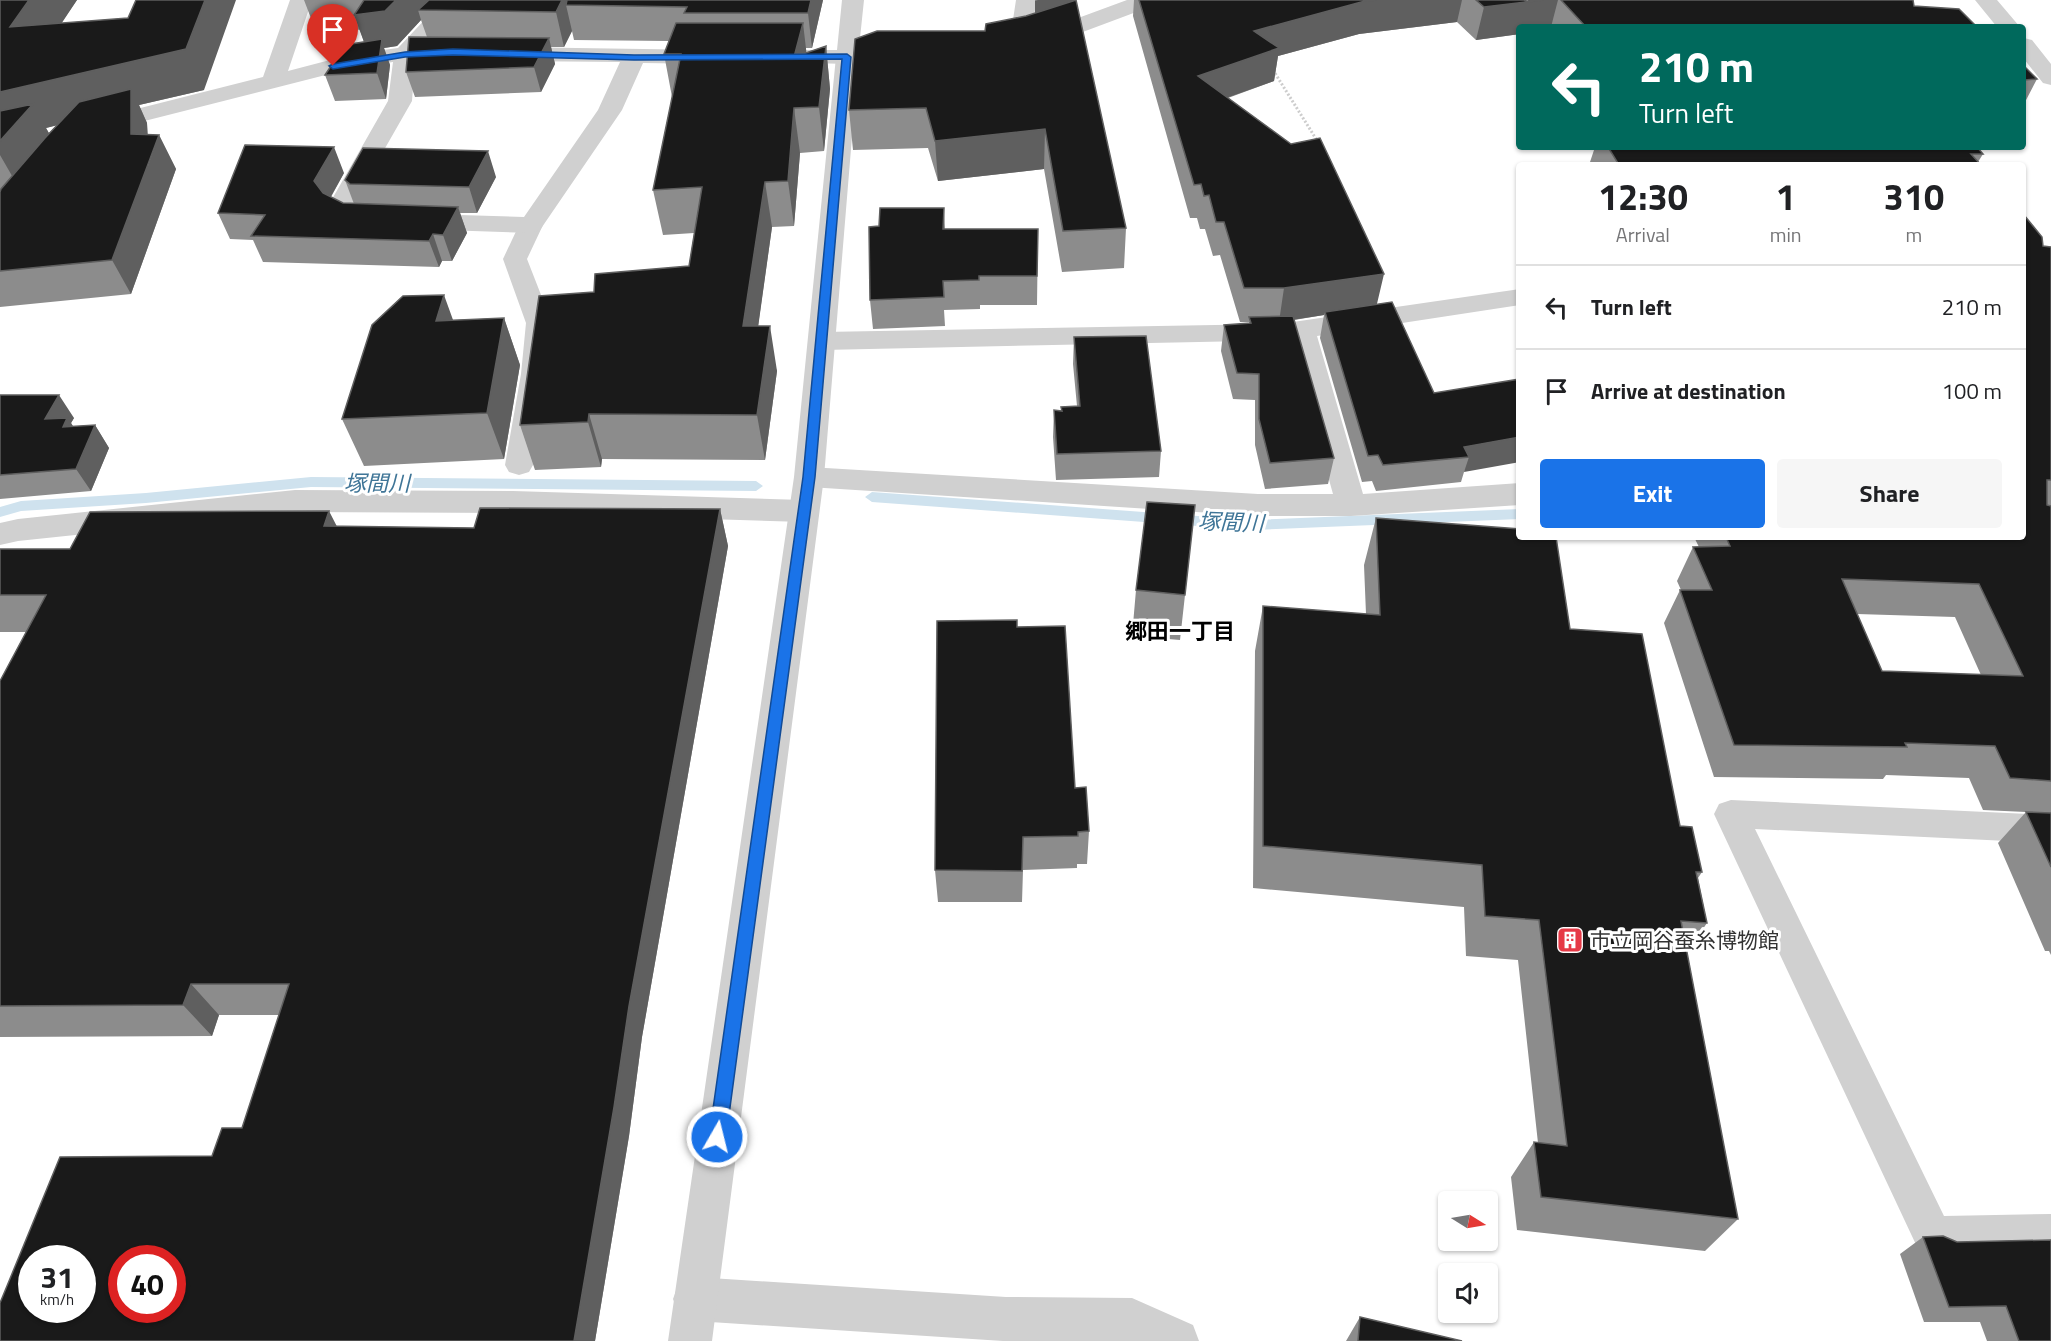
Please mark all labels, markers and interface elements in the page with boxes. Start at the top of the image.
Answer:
pin [307,4,358,66]
icon: arrive [316,13,349,46]
text: 210 m [1639,34,1754,98]
icon: left [1540,48,1618,126]
text: Turn left [1639,92,1733,133]
text: 12:30 [1598,169,1688,224]
text: 1 [1776,169,1796,224]
text: 310 [1884,169,1944,224]
text: Arrival [1616,219,1670,250]
text: min [1770,219,1802,250]
text: m [1905,219,1922,250]
text: Turn left [1591,290,1672,324]
text: 210 m [1942,290,2002,324]
icon: left [1540,291,1573,324]
text: Arrive at destination [1591,374,1786,408]
text: 100 m [1942,374,2002,408]
icon: arrive [1540,375,1573,408]
button: Exit [1540,459,1765,528]
button: Share [1777,459,2002,528]
water label: 塚間川 [344,466,412,500]
water label: 塚間川 [1197,504,1267,540]
district label: 郷田一丁目 [1125,614,1235,648]
place label: 市立岡谷蚕糸博物館 [1590,924,1779,956]
building icon: 市立岡谷蚕糸博物館 [1555,925,1585,955]
position arrow [685,1105,749,1169]
north arrow [1438,1191,1498,1251]
map controls [1438,1191,1498,1323]
speed limit sign: 40 [108,1245,186,1323]
text: 31 [40,1254,74,1300]
button: sound [1438,1263,1498,1323]
text: km/h [40,1288,74,1311]

